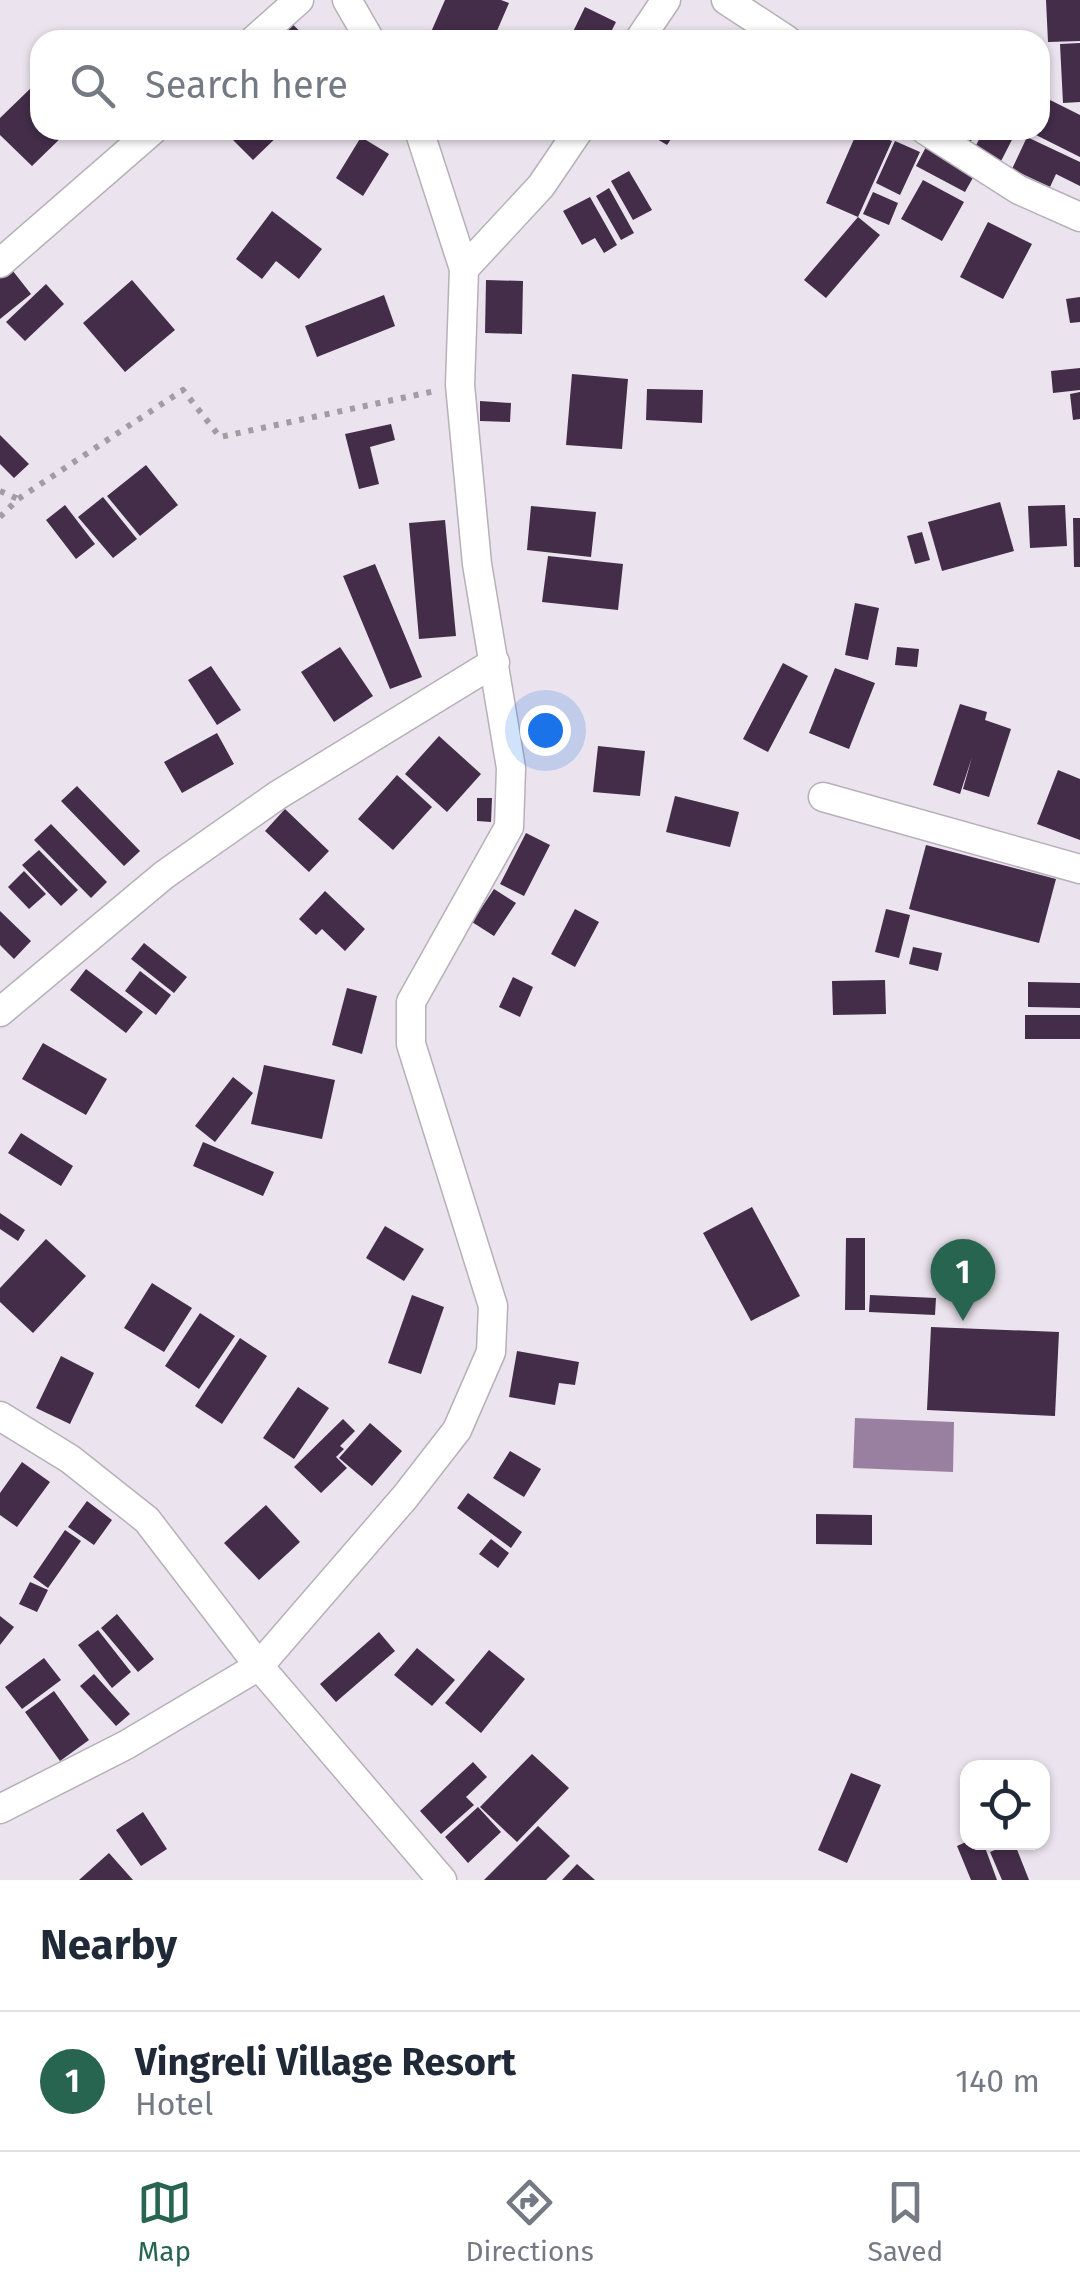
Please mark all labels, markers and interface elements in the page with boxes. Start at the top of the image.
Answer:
search box [30,30,1050,140]
icon: search [65,58,120,113]
text: Search here [145,62,348,108]
your location [520,705,571,756]
pin: 1 [930,1238,996,1321]
map controls [960,1760,1050,1850]
button: locate [960,1760,1050,1850]
text: Nearby [40,1920,177,1970]
text: Vingreli Village Resort [135,2039,516,2085]
text: 1 [65,2062,80,2100]
text: 140 m [955,2062,1040,2100]
text: Hotel [135,2085,213,2123]
tab: Map [137,2175,192,2268]
tab: Directions [465,2175,594,2268]
tab: Saved [867,2175,943,2268]

